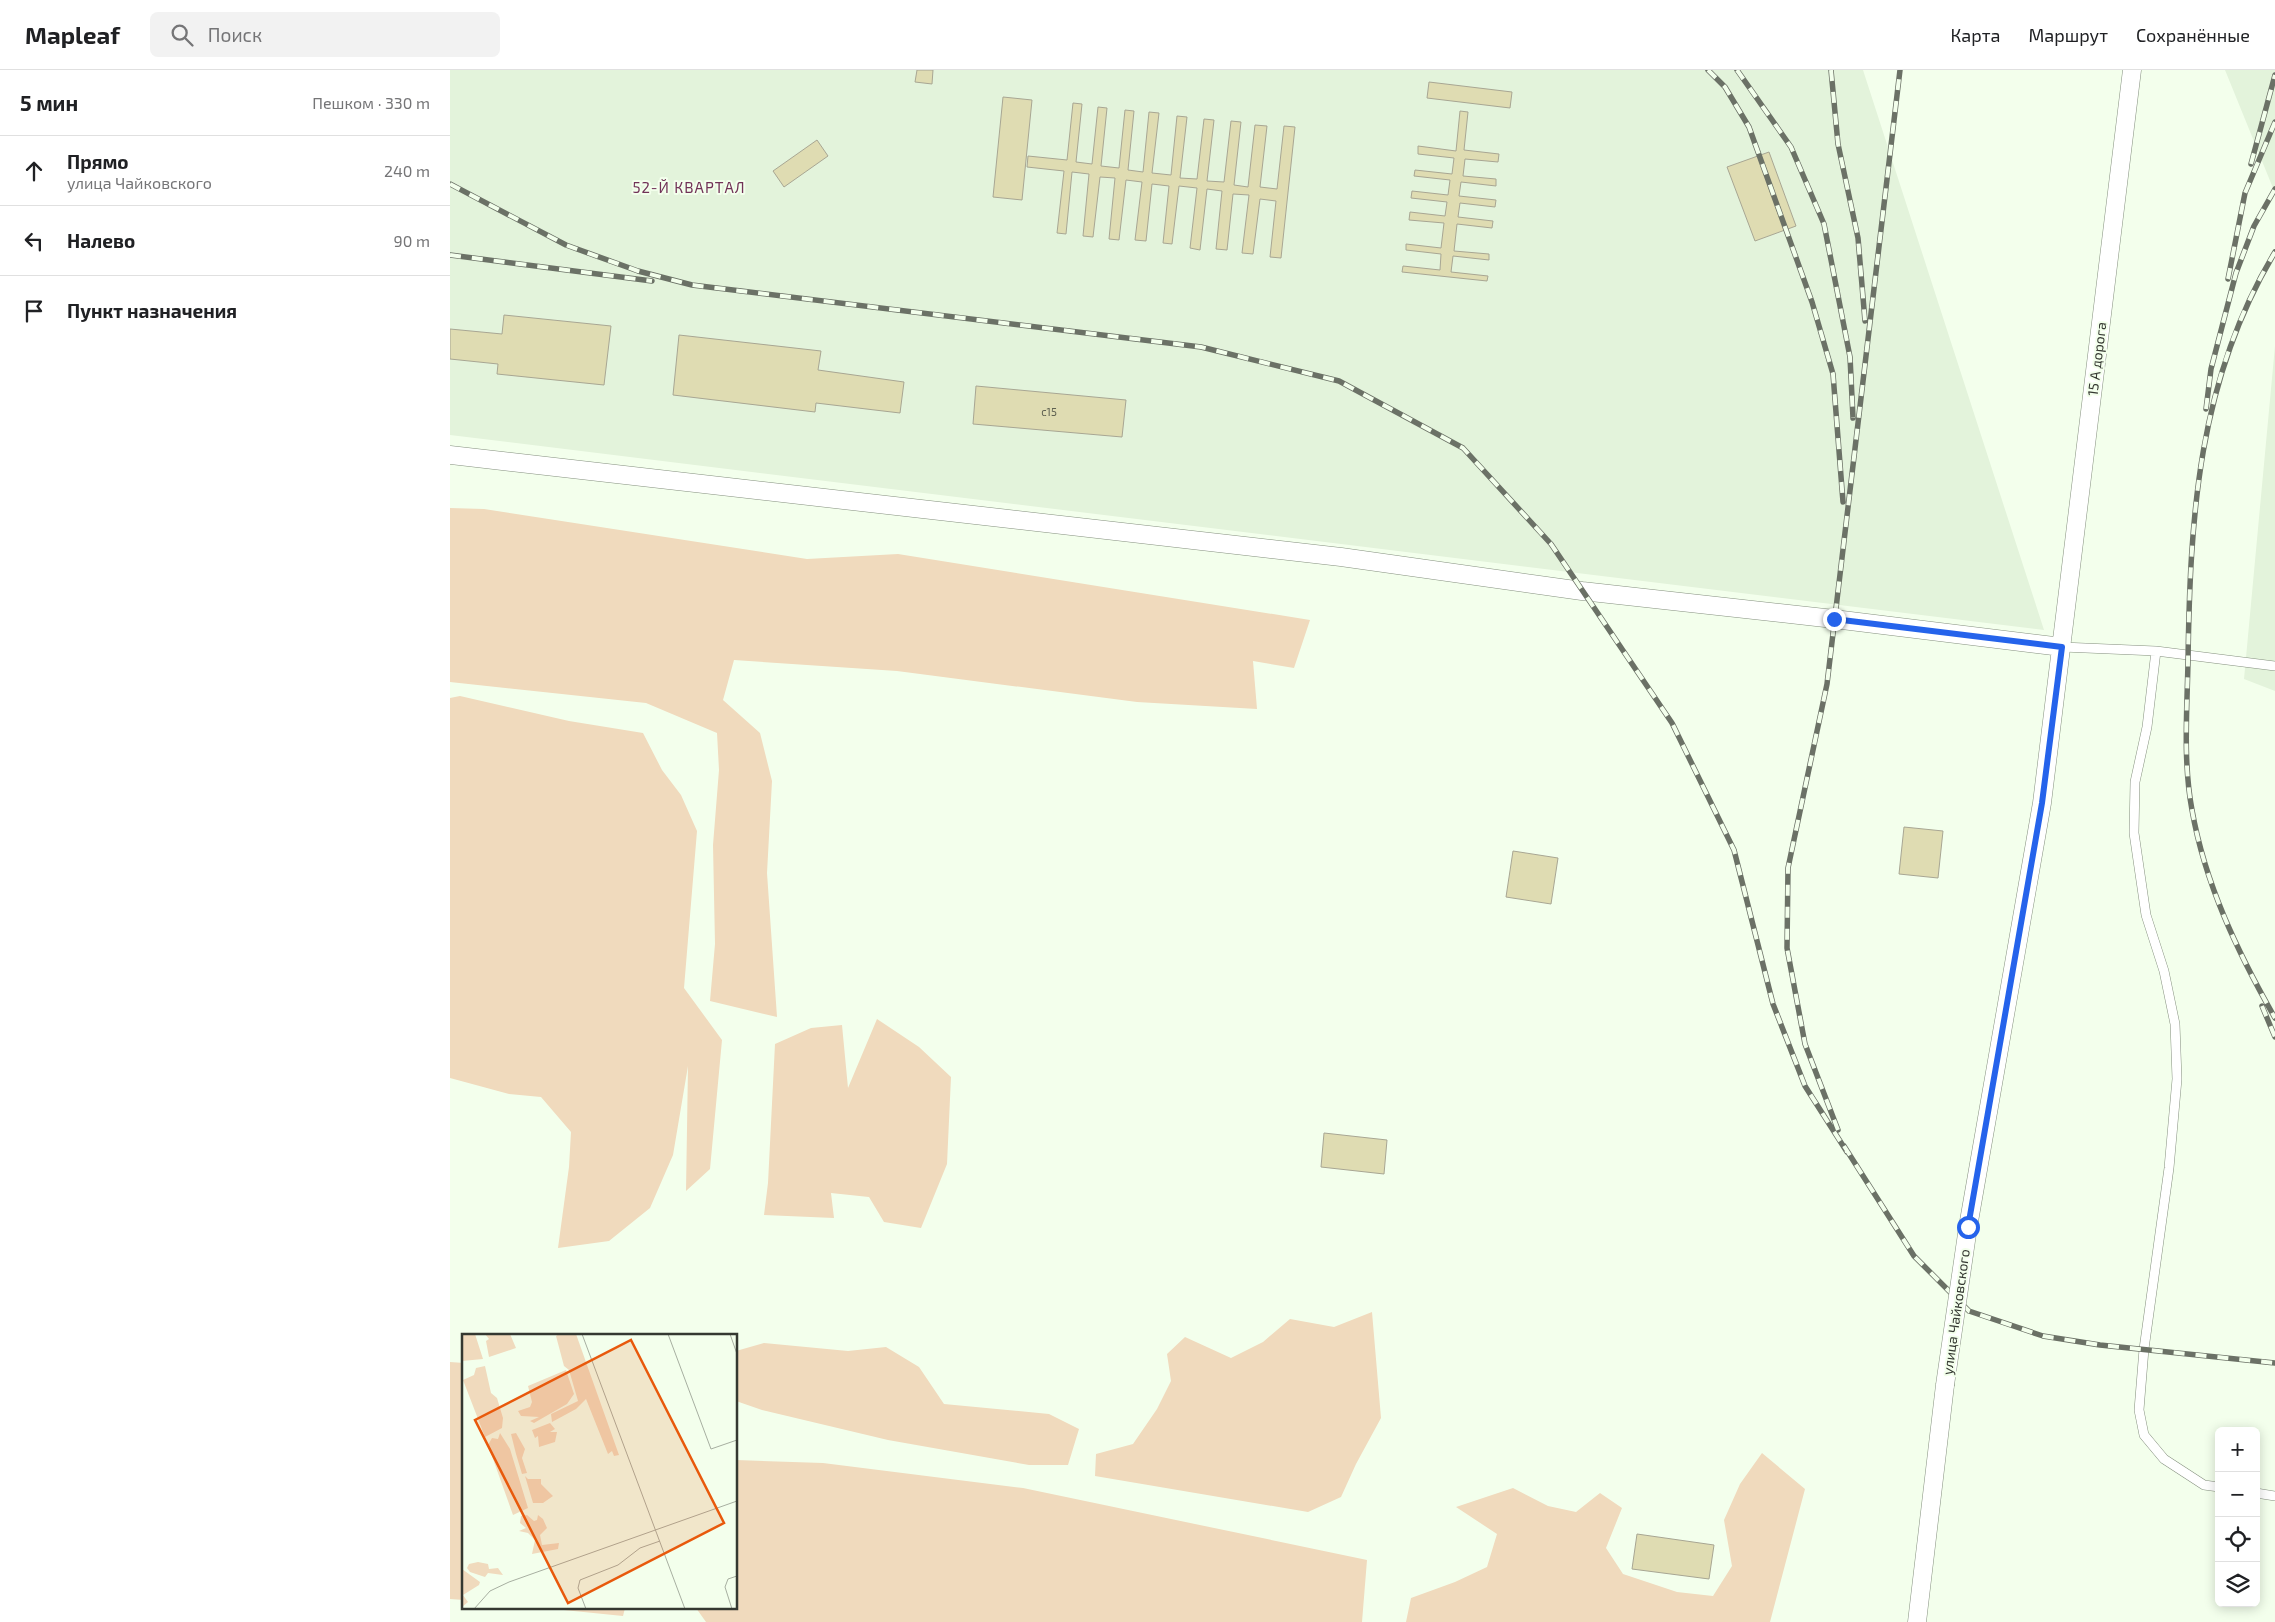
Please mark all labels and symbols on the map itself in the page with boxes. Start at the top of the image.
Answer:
district label: 52-Й КВАРТАЛ [632,178,746,196]
street label: 15 А дорога [2084,321,2109,397]
house number: с15 [1041,405,1057,418]
route end [1823,608,1846,631]
route start [1957,1216,1980,1239]
street label: улица Чайковского [1938,1248,1973,1376]
inset map [462,1334,738,1610]

